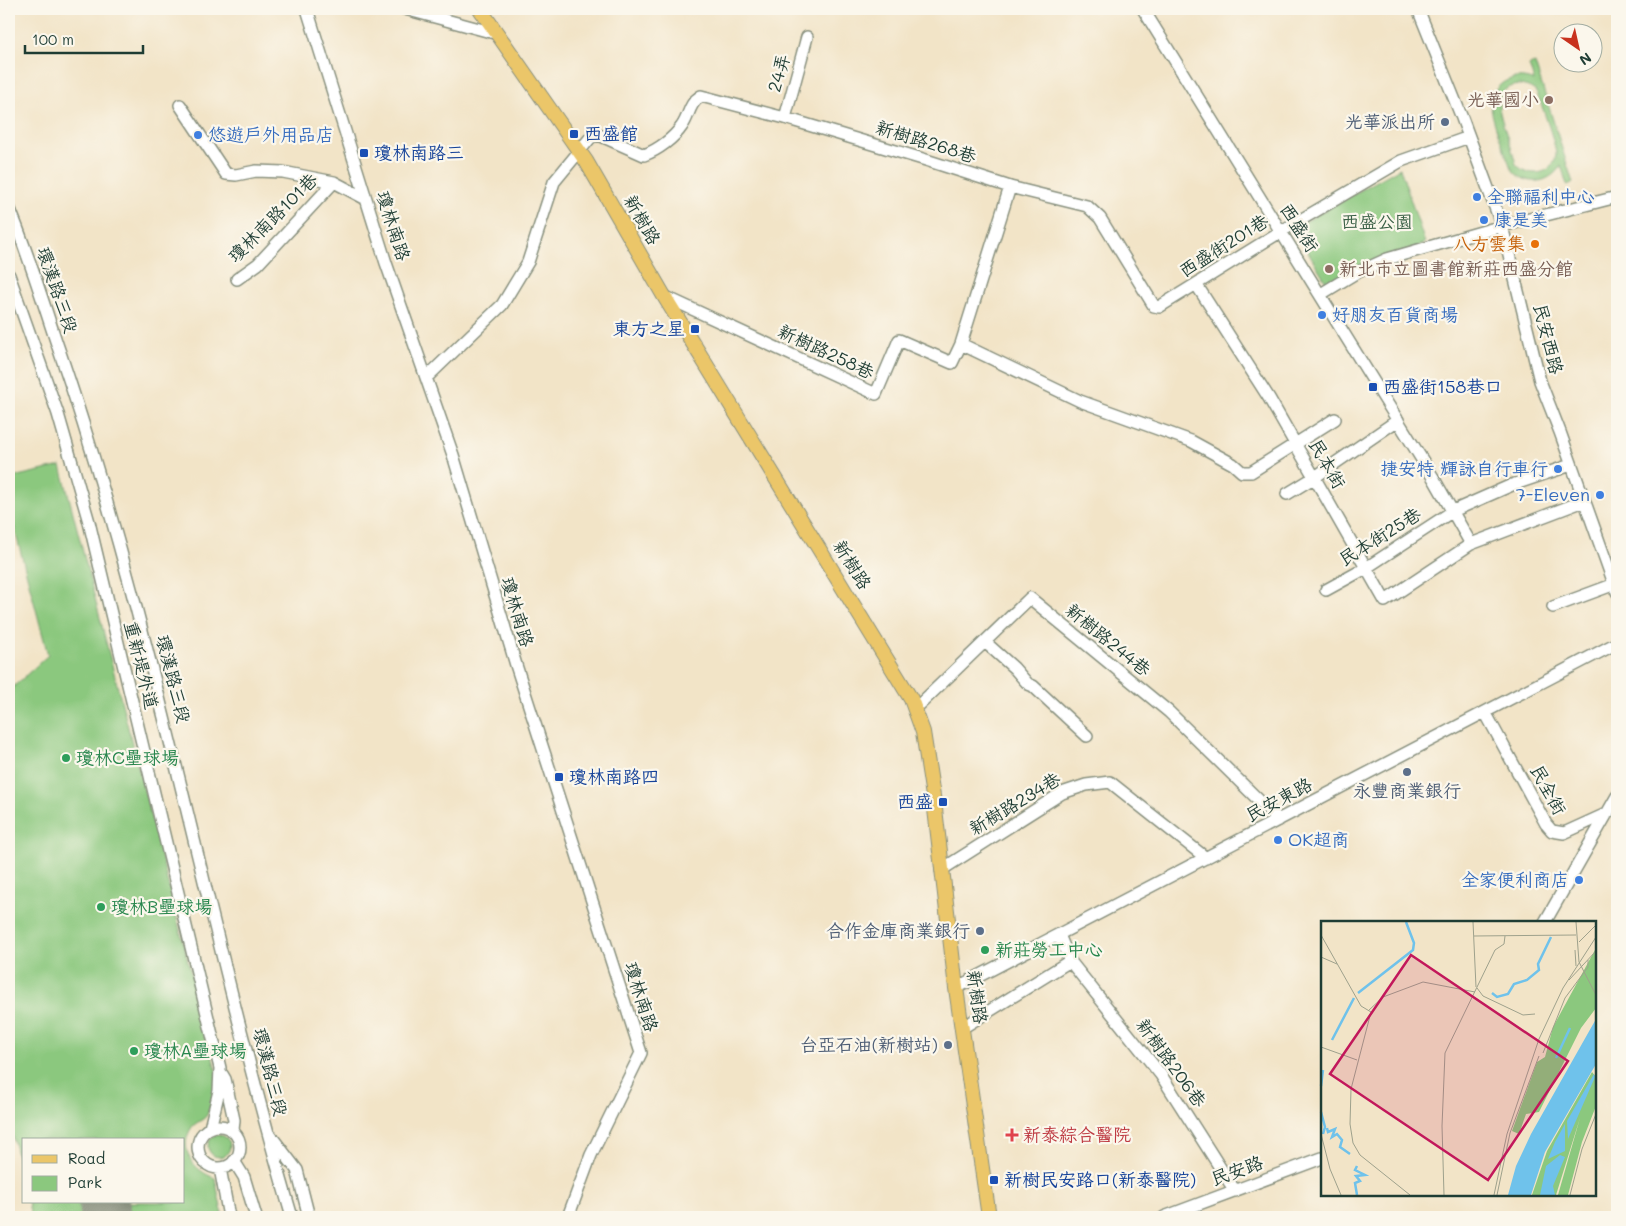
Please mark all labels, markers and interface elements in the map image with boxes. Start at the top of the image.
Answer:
scale bar [25,22,142,54]
north arrow [1554,22,1604,72]
text: 100 m [32,29,74,49]
text: N [1576,48,1595,70]
street label: 24弄 [761,51,795,94]
place label: 光華國小 [1467,87,1539,111]
marker: 光華國小 [1543,94,1555,106]
place label: 光華派出所 [1345,109,1435,133]
street label: 新樹路268巷 [873,114,979,168]
marker: 光華派出所 [1439,116,1451,128]
place label: 西盛館 [584,121,638,145]
place label: 悠遊戶外用品店 [208,122,334,146]
marker: 西盛館 [568,128,580,140]
marker: 悠遊戶外用品店 [192,129,204,141]
place label: 瓊林南路三 [374,140,464,164]
marker: 瓊林南路三 [358,147,370,159]
street label: 瓊林南路101巷 [222,167,322,267]
place label: 全聯福利中心 [1487,184,1595,208]
street label: 瓊林南路 [371,188,416,264]
street label: 新樹路 [619,190,667,249]
marker: 全聯福利中心 [1471,191,1483,203]
street label: 西盛街 [1275,198,1325,257]
place label: 康是美 [1494,207,1548,231]
street label: 西盛街201巷 [1174,208,1273,282]
park label: 西盛公園 [1341,209,1413,233]
marker: 康是美 [1478,214,1490,226]
place label: 八方雲集 [1453,231,1525,255]
marker: 八方雲集 [1529,238,1541,250]
street label: 環漢路三段 [32,243,84,336]
place label: 新北市立圖書館新莊西盛分館 [1339,256,1573,280]
marker: 新北市立圖書館新莊西盛分館 [1323,263,1335,275]
street label: 民安西路 [1529,301,1569,377]
place label: 好朋友百貨商場 [1332,302,1458,326]
marker: 好朋友百貨商場 [1316,309,1328,321]
place label: 東方之星 [613,316,685,340]
street label: 新樹路258巷 [774,318,878,384]
marker: 東方之星 [689,323,701,335]
place label: 西盛街158巷口 [1383,374,1502,398]
marker: 西盛街158巷口 [1367,381,1379,393]
street label: 民本街 [1304,434,1352,493]
place label: 捷安特 輝詠自行車行 [1380,456,1548,480]
marker: 捷安特 輝詠自行車行 [1552,463,1564,475]
place label: 7-Eleven [1516,482,1590,506]
marker: 7-Eleven [1594,489,1606,501]
street label: 民本街25巷 [1334,501,1425,571]
street label: 新樹路 [828,535,877,594]
street label: 瓊林南路 [496,574,540,650]
street label: 新樹路244巷 [1061,597,1156,681]
street label: 重新堤外道 [119,618,165,711]
street label: 環漢路三段 [151,632,197,725]
place label: 瓊林C壘球場 [76,745,179,769]
marker: 瓊林C壘球場 [60,752,72,764]
street label: 民全街 [1525,760,1572,819]
place label: 瓊林南路四 [569,764,659,788]
street label: 新樹路234巷 [964,766,1065,840]
marker: 永豐商業銀行 [1401,766,1413,778]
marker: 瓊林南路四 [553,771,565,783]
street label: 民安東路 [1241,772,1316,827]
place label: 永豐商業銀行 [1353,778,1461,802]
place label: 西盛 [897,789,933,813]
marker: 西盛 [937,796,949,808]
place label: OK超商 [1288,827,1349,851]
marker: OK超商 [1272,834,1284,846]
place label: 全家便利商店 [1461,867,1569,891]
marker: 全家便利商店 [1573,874,1585,886]
place label: 瓊林B壘球場 [111,894,212,918]
marker: 瓊林B壘球場 [95,901,107,913]
place label: 合作金庫商業銀行 [826,918,970,942]
inset map [1321,921,1596,1196]
marker: 合作金庫商業銀行 [974,925,986,937]
place label: 新莊勞工中心 [995,937,1103,961]
marker: 新莊勞工中心 [979,944,991,956]
street label: 瓊林南路 [619,959,664,1035]
street label: 新樹路 [962,968,994,1025]
street label: 新樹路206巷 [1132,1013,1212,1112]
street label: 環漢路三段 [248,1025,294,1118]
place label: 台亞石油(新樹站) [800,1032,938,1056]
place label: 瓊林A壘球場 [144,1038,246,1062]
marker: 台亞石油(新樹站) [942,1039,954,1051]
marker: 瓊林A壘球場 [128,1045,140,1057]
place label: 新泰綜合醫院 [1023,1122,1131,1146]
marker: 新泰綜合醫院 [1005,1128,1019,1142]
legend [22,1138,185,1204]
text: Road [68,1148,105,1168]
street label: 民安路 [1207,1150,1266,1191]
place label: 新樹民安路口(新泰醫院) [1004,1167,1196,1191]
text: Park [68,1172,102,1192]
marker: 新樹民安路口(新泰醫院) [988,1174,1000,1186]

